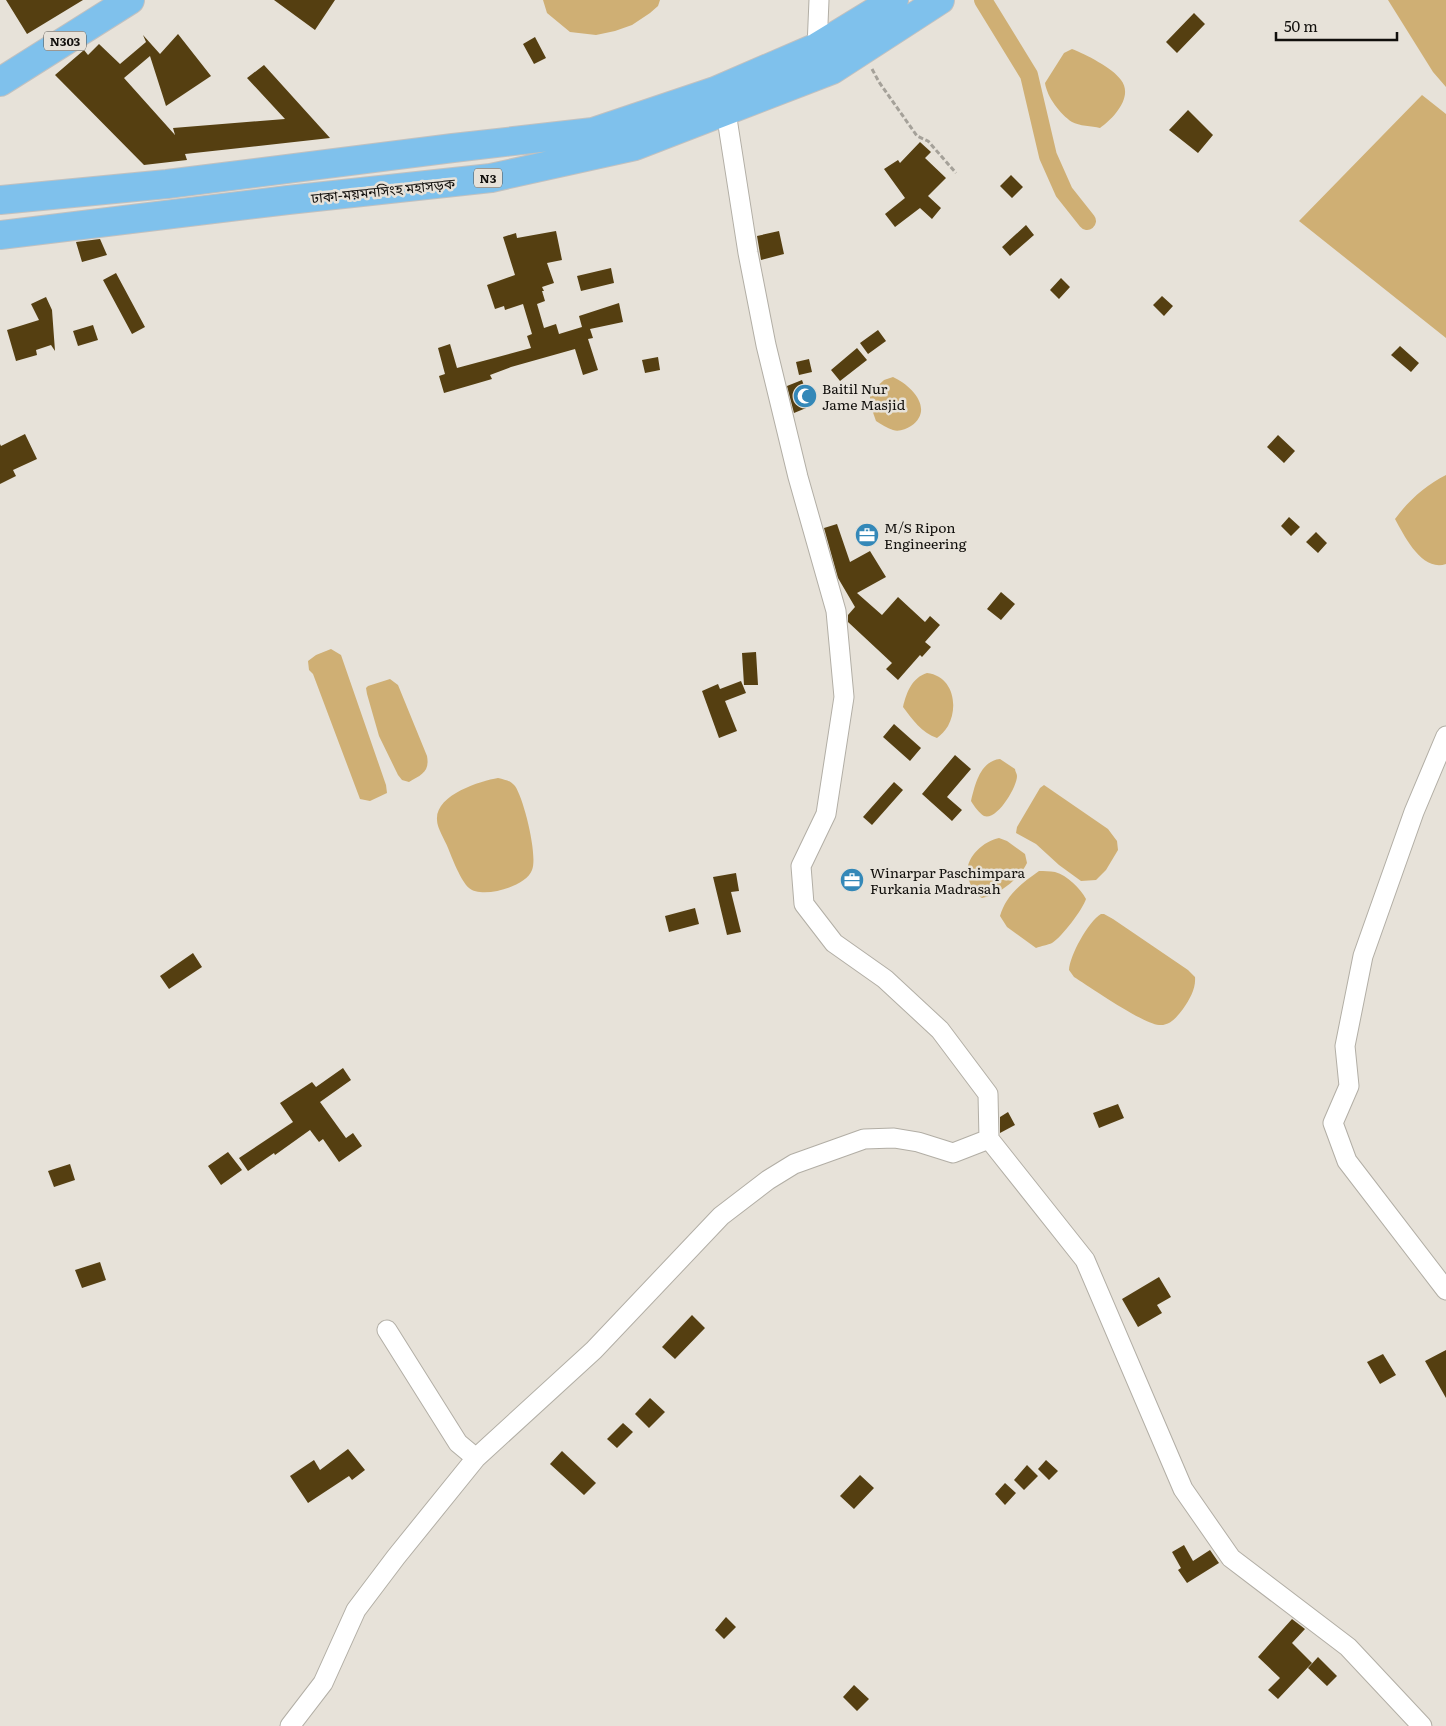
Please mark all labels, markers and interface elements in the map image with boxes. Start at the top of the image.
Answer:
scale bar [1276,10,1397,42]
text: 50 m [1284,14,1318,37]
road number: N303 [44,31,86,50]
road number: N3 [474,168,502,188]
street label: ঢাকা-ময়মনসিংহ মহাসড়ক [309,172,456,208]
place label: Baitil Nur Jame Masjid [822,378,906,414]
mosque icon: Baitil Nur Jame Masjid [792,383,818,409]
place label: M/S Ripon Engineering [884,517,967,553]
office icon: M/S Ripon Engineering [854,522,880,548]
place label: Winarpar Paschimpara Furkania Madrasah [870,862,1026,898]
office icon: Winarpar Paschimpara Furkania Madrasah [839,867,865,893]

